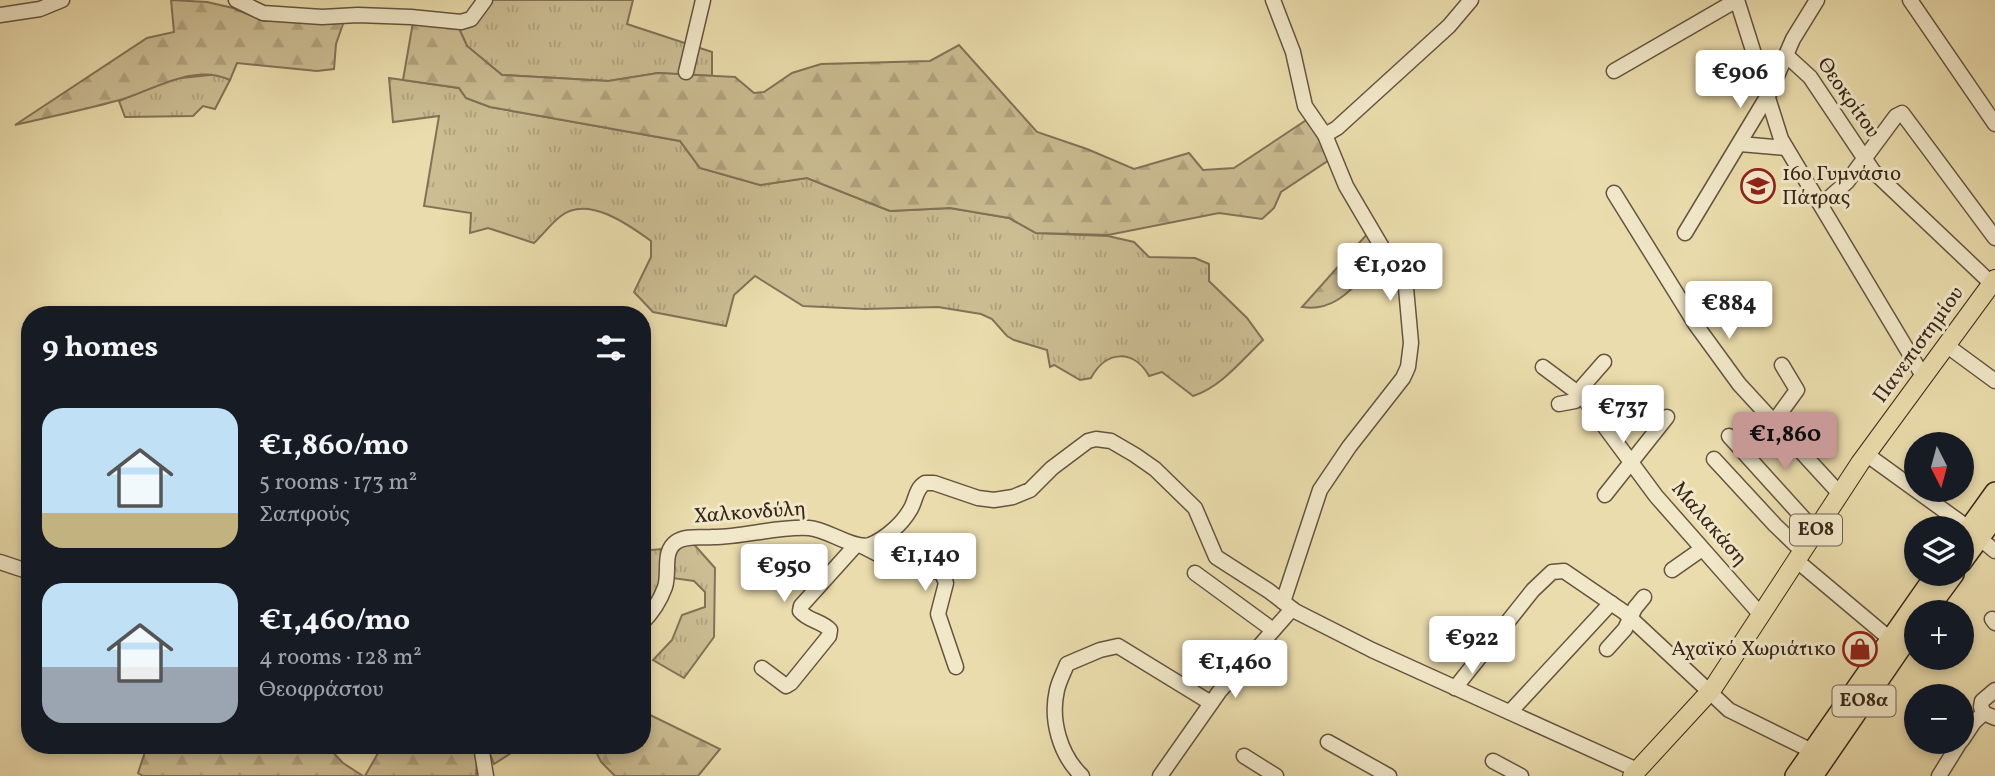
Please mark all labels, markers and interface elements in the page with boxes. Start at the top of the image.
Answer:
pin: €906 [1699,50,1781,110]
street label: Θεοκρίτου [1810,52,1886,144]
text: €906 [1712,57,1768,89]
place label: 16ο Γυμνάσιο Πάτρας [1782,160,1901,213]
school or university icon: 16ο Γυμνάσιο Πάτρας [1739,167,1777,205]
pin: €1,020 [1333,244,1447,303]
text: €1,020 [1353,250,1427,282]
street label: Πανεπιστημίου [1867,281,1971,409]
pin: €884 [1688,282,1770,341]
text: €884 [1701,288,1757,320]
text: 9 homes [42,327,158,369]
icon: filters [592,329,630,367]
pin: €737 [1582,386,1664,445]
text: €737 [1598,392,1648,424]
pin: €1,860 [1728,412,1842,472]
text: €1,860 [1749,419,1821,451]
text: €1,860/mo [259,425,409,467]
north arrow [1904,432,1974,502]
map controls [1904,432,1974,754]
icon: home [98,436,182,520]
text: 5 rooms · 173 m² [259,467,417,499]
street label: Μαλακάση [1664,475,1754,573]
street label: Χαλκονδύλη [693,495,807,531]
text: Σαπφούς [259,499,350,531]
road number: ΕΟ8 [1790,514,1842,545]
button: layers [1904,516,1974,586]
pin: €1,140 [868,534,982,593]
text: €1,140 [890,540,960,572]
pin: €950 [743,544,825,604]
text: €950 [757,551,811,583]
text: €1,460/mo [259,600,410,642]
button: + [1904,600,1974,670]
icon: home [98,611,182,695]
pin: €922 [1431,616,1513,676]
text: €922 [1445,623,1499,655]
shop icon: Αχαϊκό Χωριάτικο [1841,630,1879,668]
place label: Αχαϊκό Χωριάτικο [1671,635,1836,664]
pin: €1,460 [1178,640,1292,700]
text: 4 rooms · 128 m² [259,642,422,674]
text: €1,460 [1198,647,1272,679]
text: Θεοφράστου [259,674,384,706]
button: − [1904,684,1974,754]
road number: ΕΟ8α [1832,686,1896,716]

